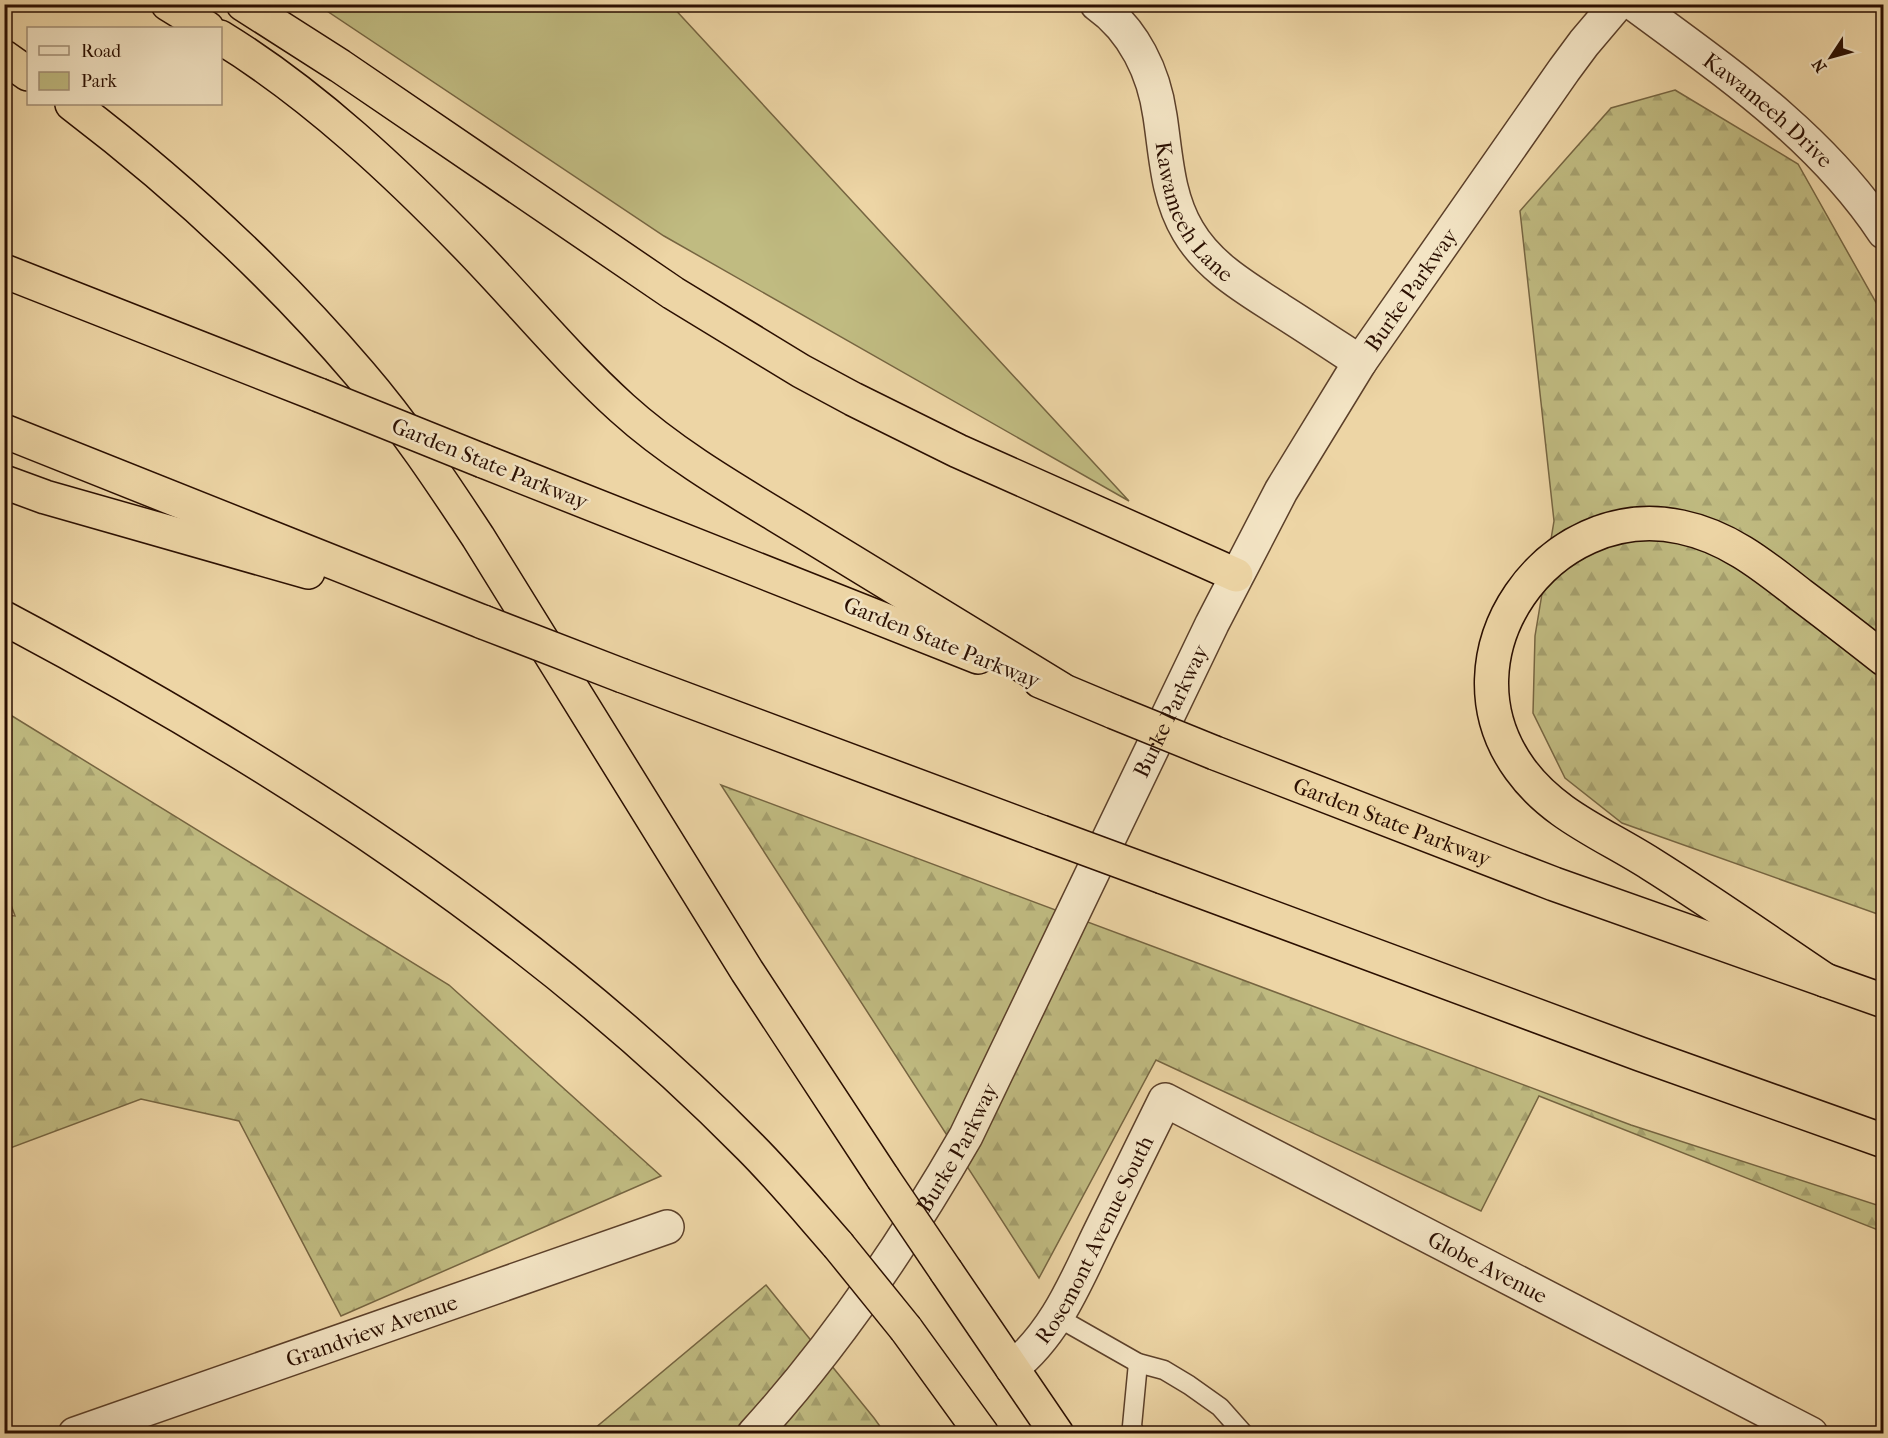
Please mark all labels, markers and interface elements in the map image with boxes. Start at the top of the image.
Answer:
legend [27,27,222,105]
north arrow [1801,27,1861,87]
text: Road [81,41,121,62]
street label: Kawameeh Drive [1698,48,1838,173]
text: N [1808,54,1831,76]
text: Park [81,71,118,92]
street label: Kawameeh Lane [1150,140,1238,288]
street label: Burke Parkway [1360,223,1464,357]
street label: Garden State Parkway [388,413,593,516]
street label: Garden State Parkway [840,592,1045,695]
street label: Burke Parkway [1128,640,1215,782]
street label: Garden State Parkway [1289,773,1496,873]
street label: Burke Parkway [911,1078,1004,1218]
street label: Rosemont Avenue South [1030,1131,1160,1349]
street label: Globe Avenue [1423,1226,1551,1309]
street label: Grandview Avenue [283,1289,461,1373]

